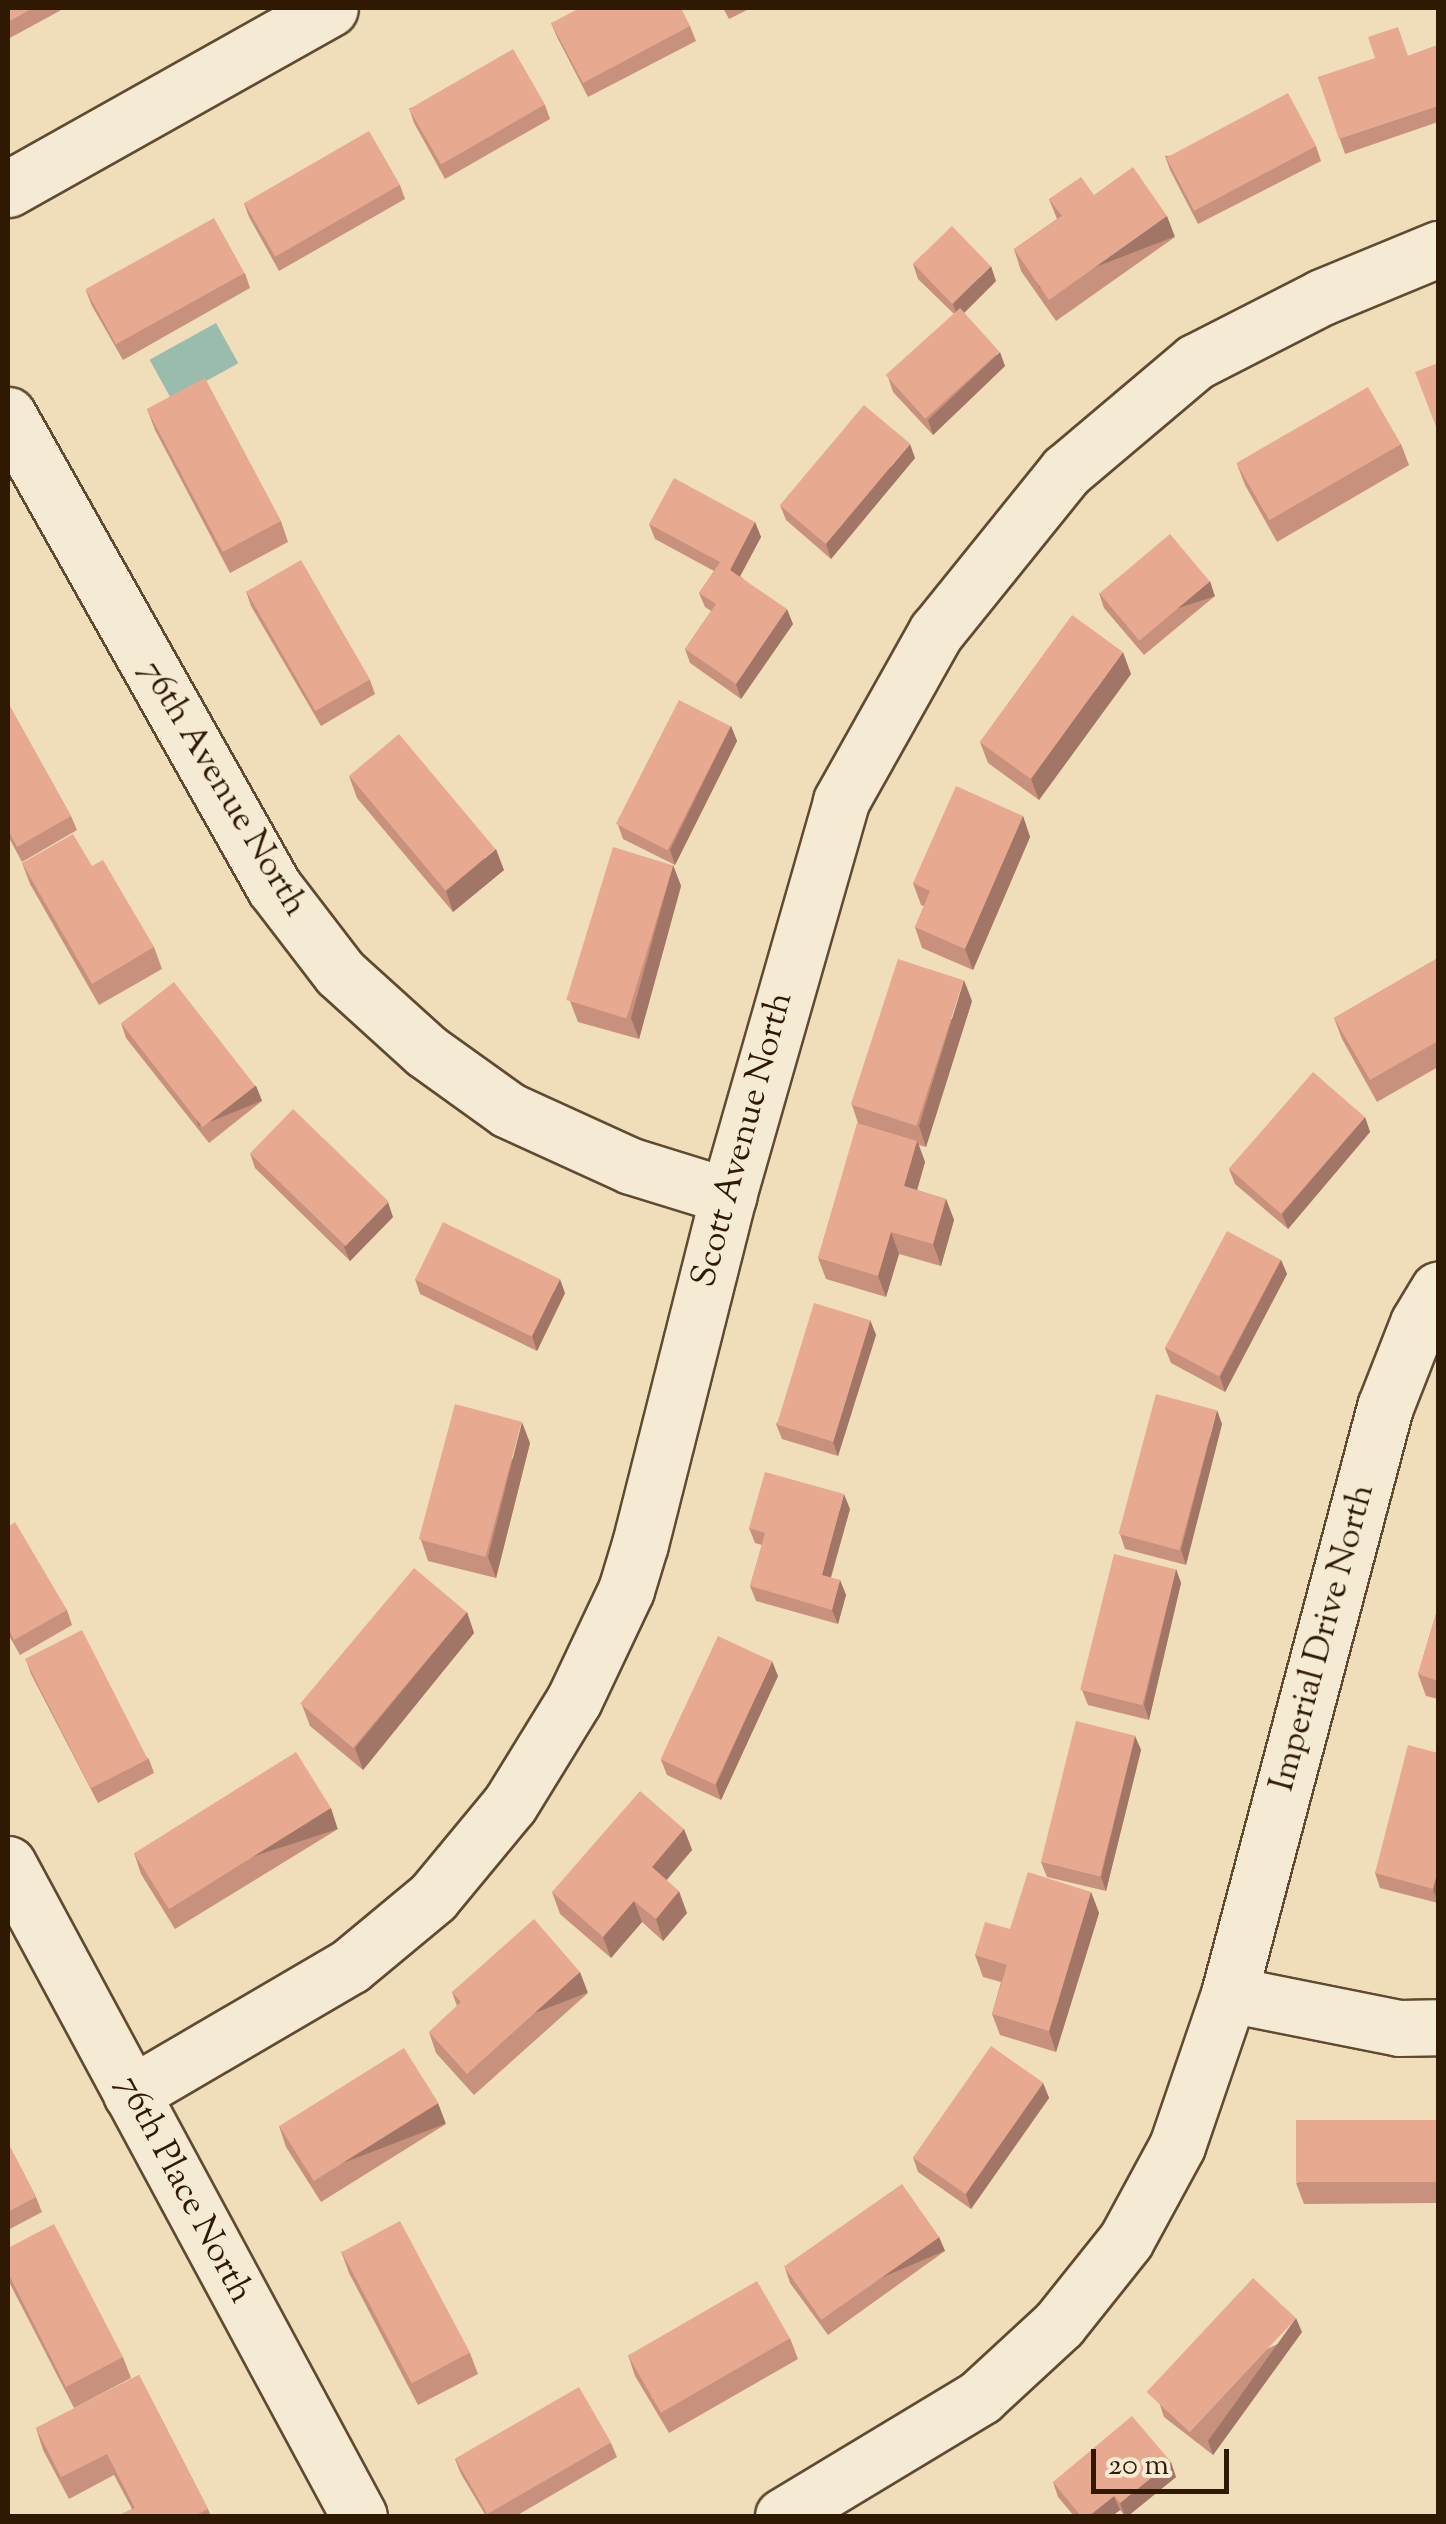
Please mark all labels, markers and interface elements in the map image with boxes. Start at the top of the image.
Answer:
street label: 76th Avenue North [129,653,315,925]
street label: Scott Avenue North [684,988,804,1292]
street label: Imperial Drive North [1263,1480,1385,1796]
street label: 76th Place North [105,2069,261,2311]
scale bar [1096,2429,1234,2491]
text: 20 m [1108,2445,1169,2488]

